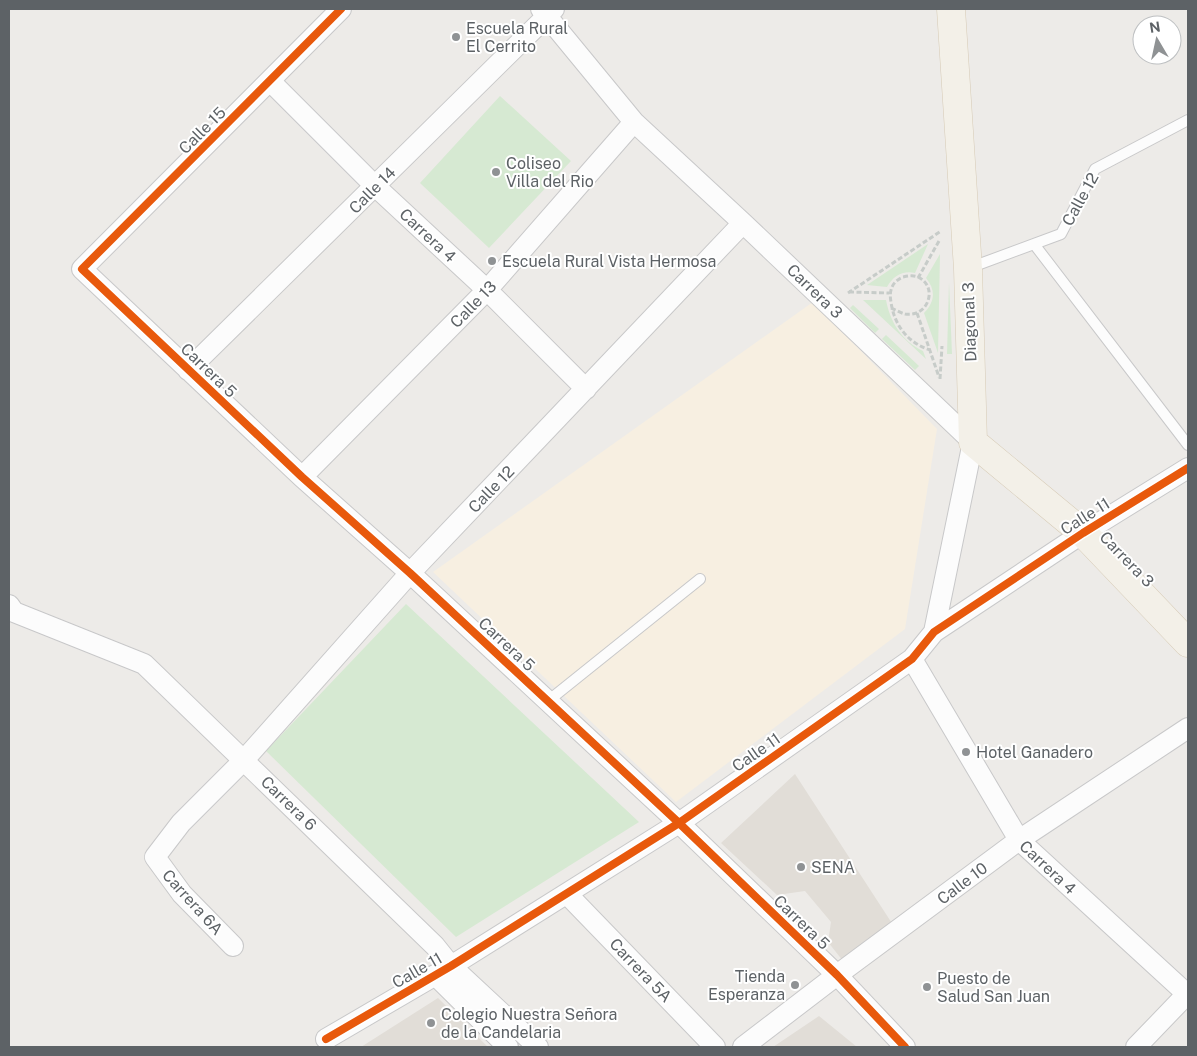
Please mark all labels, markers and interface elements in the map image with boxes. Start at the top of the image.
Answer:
north arrow [1132,15,1182,65]
text: N [1148,18,1162,36]
place label: Escuela Rural El Cerrito [466,19,568,56]
marker: Escuela Rural El Cerrito [450,31,462,43]
street label: Calle 15 [175,103,230,158]
place label: Coliseo Villa del Rio [506,154,594,191]
street label: Calle 14 [345,163,400,218]
marker: Coliseo Villa del Rio [490,166,502,178]
street label: Calle 12 [1058,169,1103,229]
street label: Carrera 4 [396,205,460,266]
place label: Escuela Rural Vista Hermosa [502,252,716,271]
marker: Escuela Rural Vista Hermosa [486,255,498,267]
street label: Carrera 3 [783,260,846,323]
street label: Calle 13 [446,277,500,332]
street label: Diagonal 3 [959,282,980,362]
street label: Carrera 5 [177,339,240,402]
street label: Calle 12 [464,462,518,517]
street label: Calle 11 [1057,494,1113,539]
street label: Carrera 3 [1095,528,1158,591]
street label: Carrera 5 [475,613,539,675]
street label: Calle 11 [728,729,784,776]
place label: Hotel Ganadero [976,743,1093,762]
marker: Hotel Ganadero [960,746,972,758]
street label: Carrera 6 [257,772,320,834]
street label: Carrera 4 [1016,837,1080,898]
place label: SENA [811,858,855,877]
street label: Calle 10 [933,858,991,908]
marker: SENA [795,861,807,873]
street label: Carrera 6A [158,866,227,939]
street label: Carrera 5 [770,891,833,954]
street label: Carrera 5A [605,934,676,1006]
street label: Calle 11 [389,949,446,992]
place label: Tienda Esperanza [708,967,785,1004]
place label: Puesto de Salud San Juan [937,969,1050,1006]
marker: Tienda Esperanza [789,979,801,991]
marker: Puesto de Salud San Juan [921,981,933,993]
place label: Colegio Nuestra Señora de la Candelaria [441,1005,617,1042]
marker: Colegio Nuestra Señora de la Candelaria [425,1017,437,1029]

